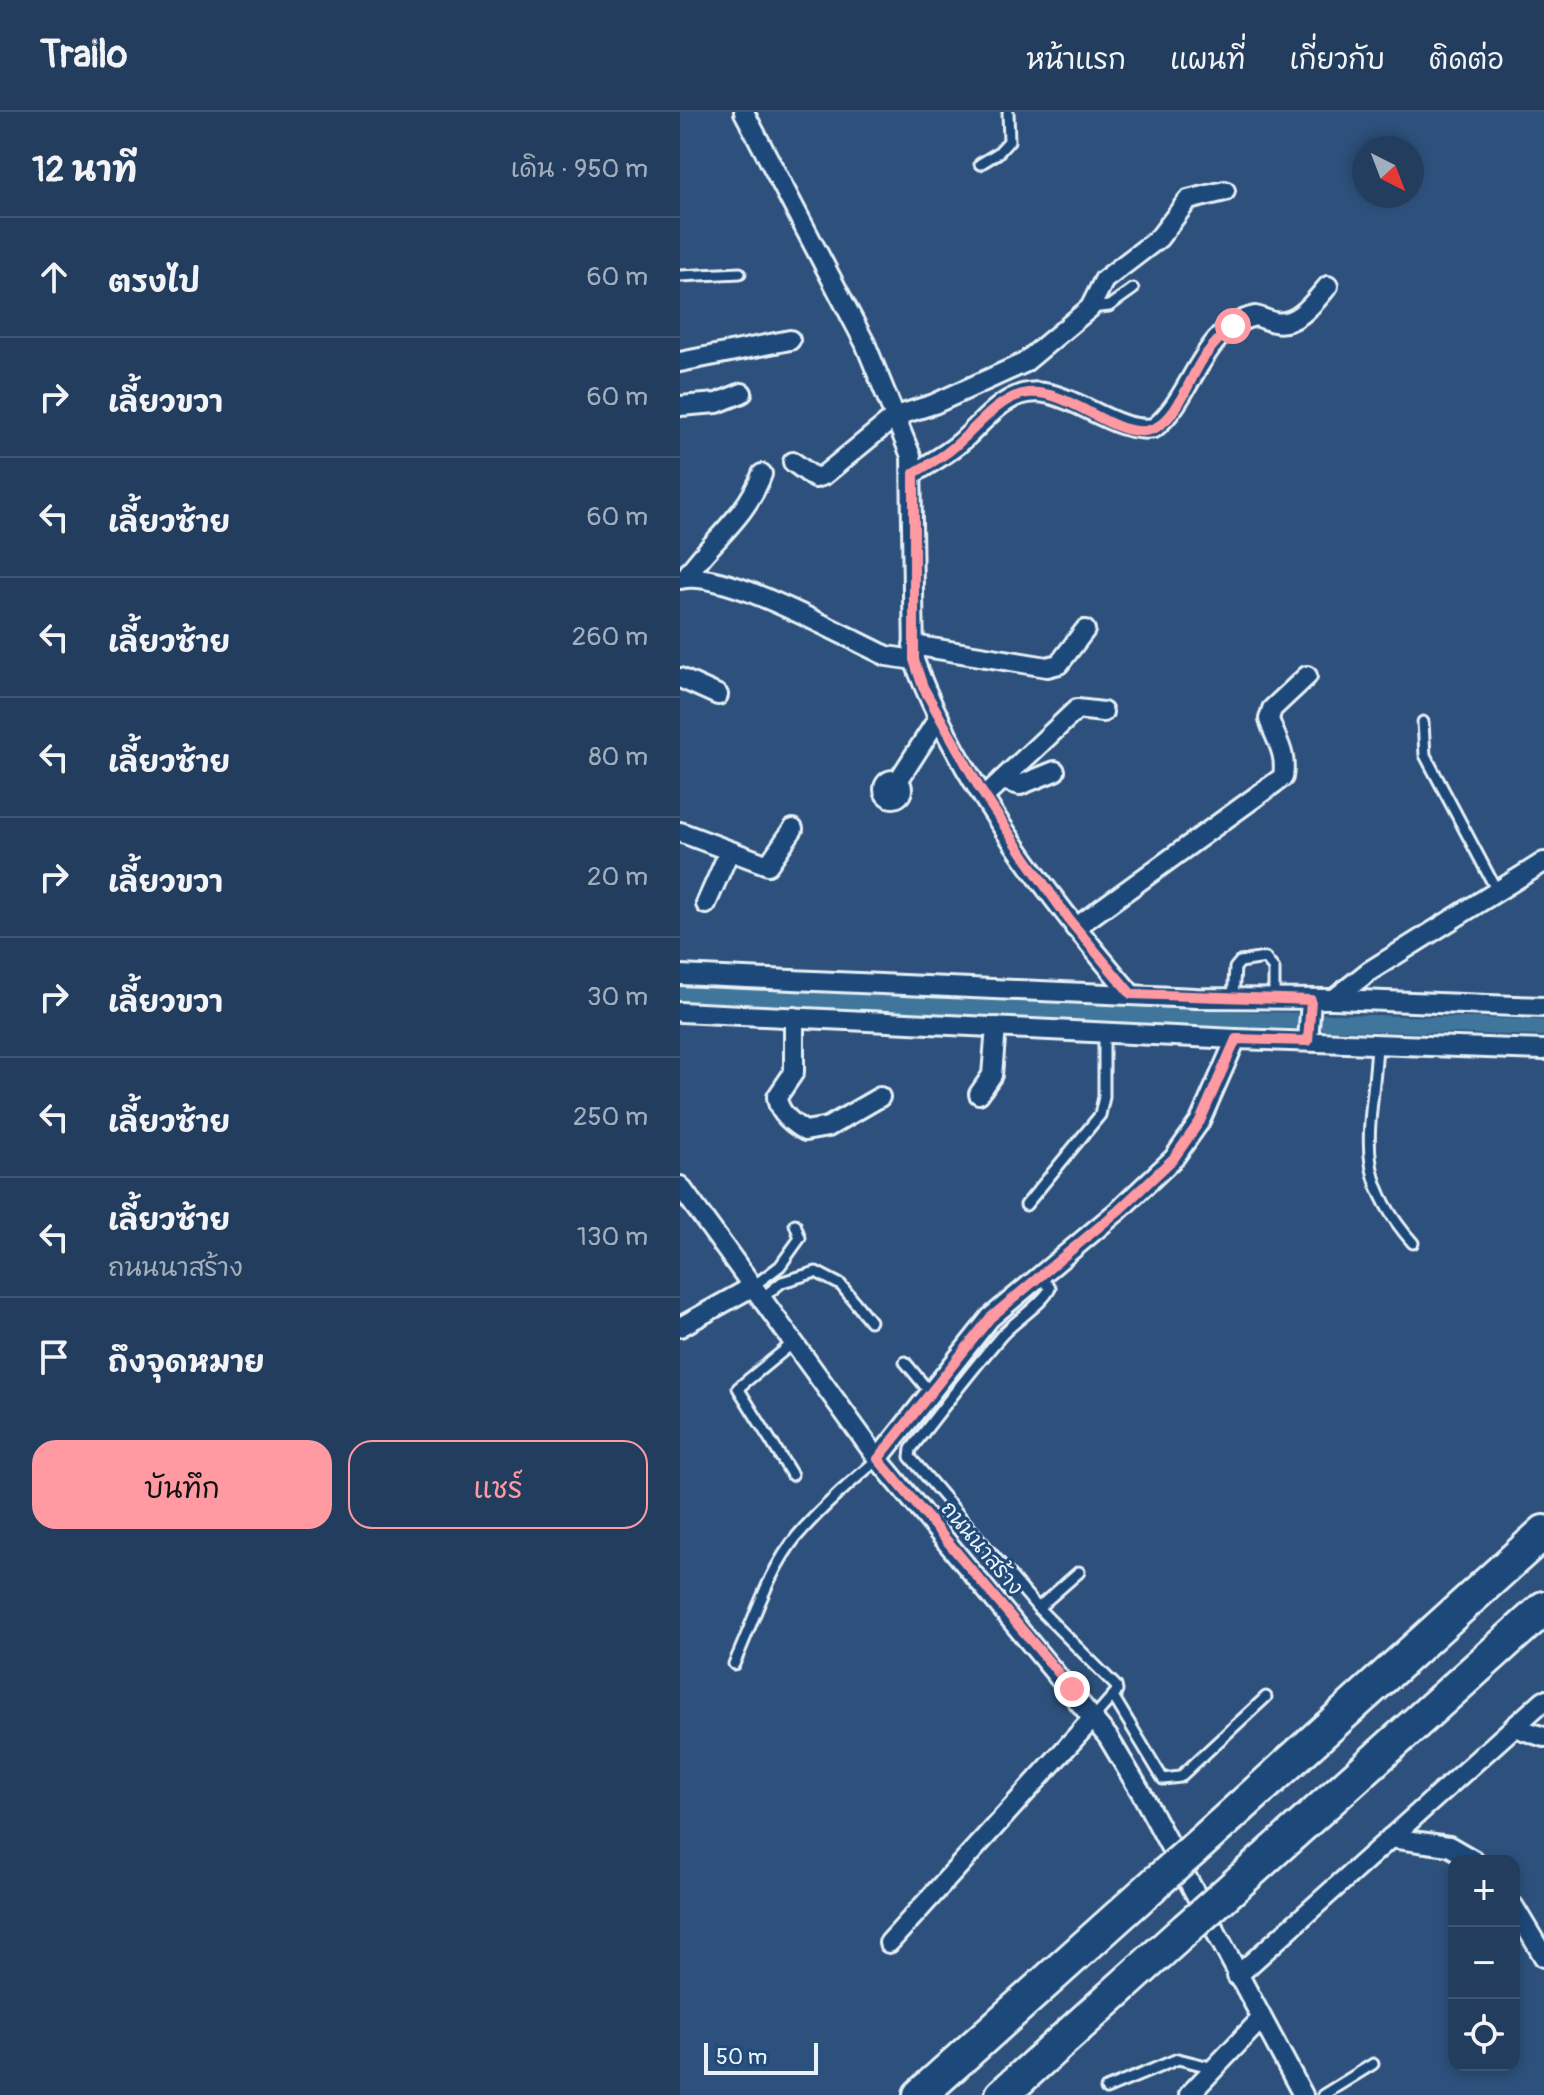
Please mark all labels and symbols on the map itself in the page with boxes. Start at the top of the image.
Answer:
north arrow [1352,136,1424,208]
route start [1215,308,1251,344]
street label: ถนนนาสร้าง [935,1495,1030,1601]
route end [1054,1671,1090,1707]
scale bar [704,2039,818,2075]

